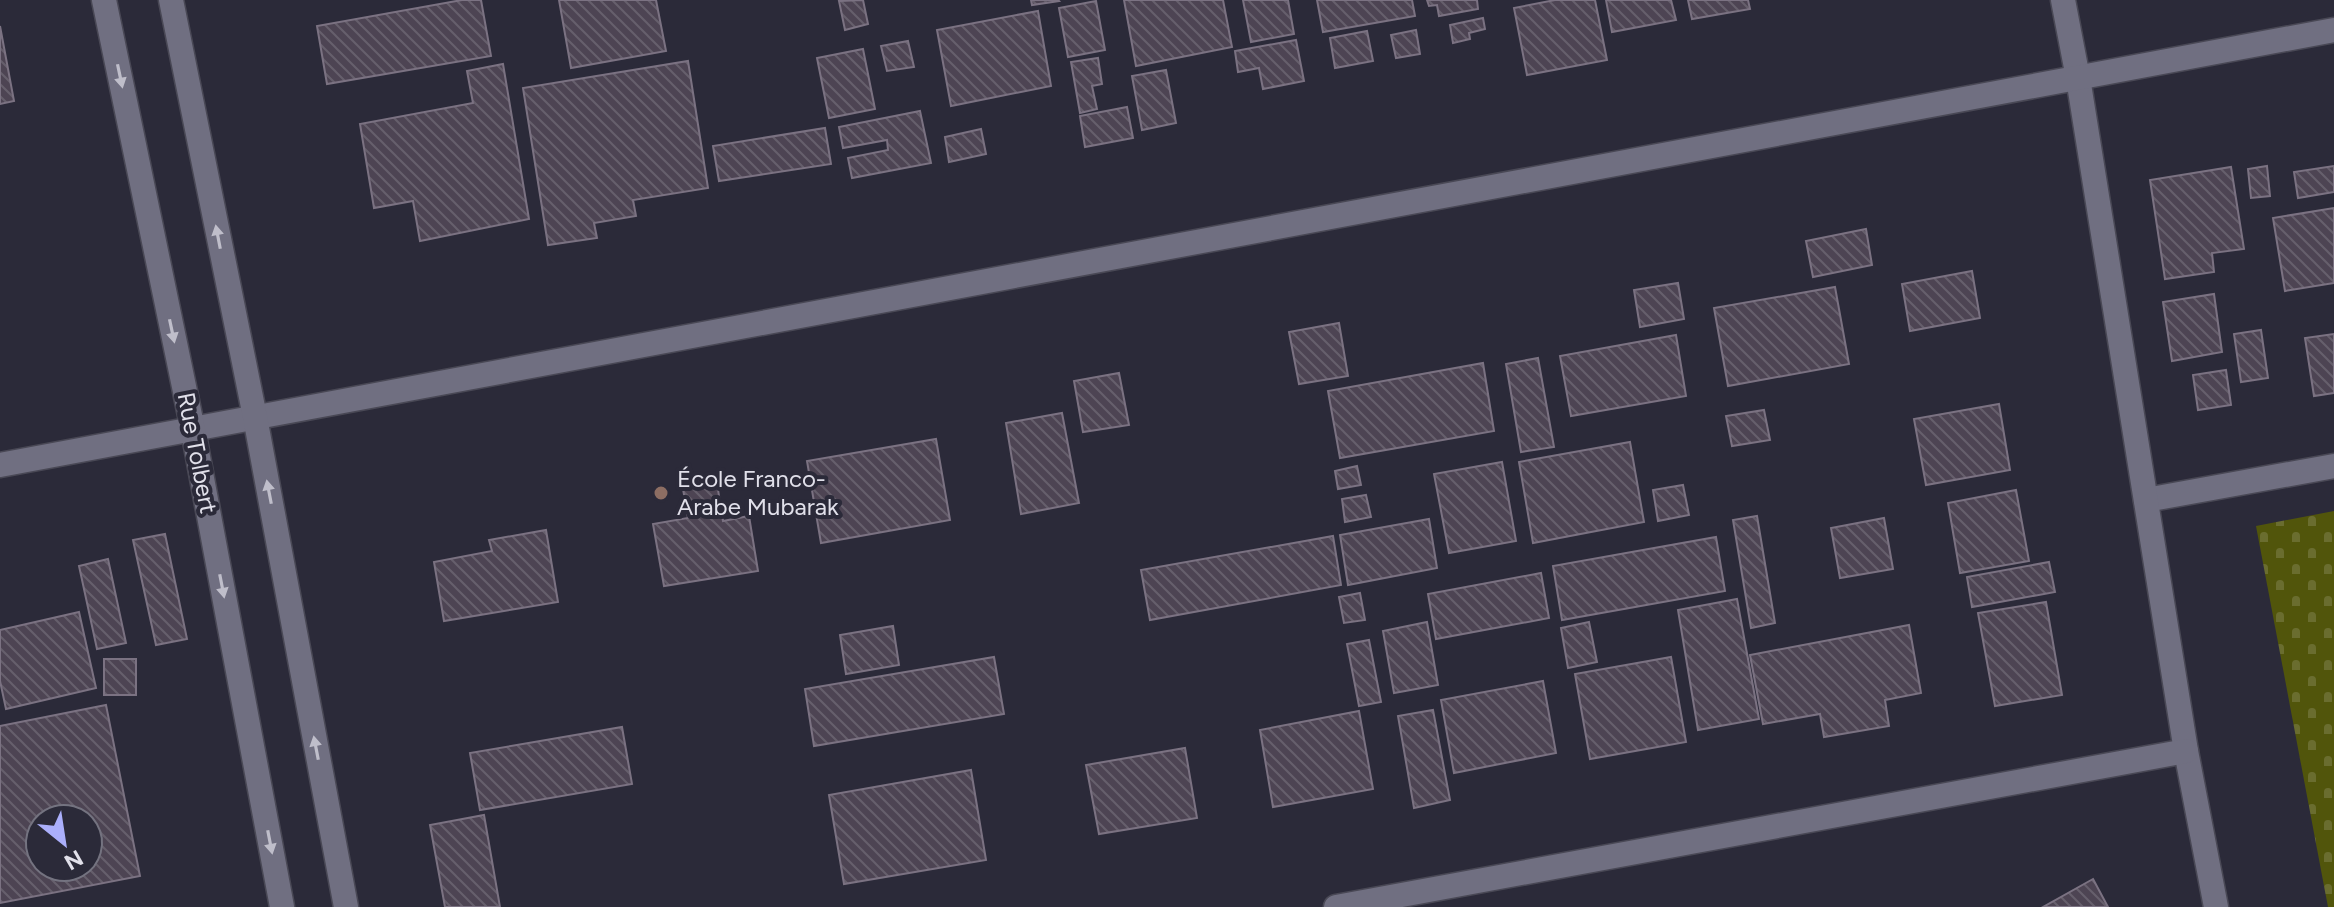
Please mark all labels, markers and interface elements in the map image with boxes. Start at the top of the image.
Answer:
one-way arrow [114,64,127,89]
one-way arrow [212,224,224,249]
one-way arrow [167,319,179,344]
street label: Rue Tolbert [172,390,223,516]
place label: École Franco- Arabe Mubarak [677,464,839,521]
one-way arrow [262,479,274,504]
marker: École Franco- Arabe Mubarak [652,484,670,502]
one-way arrow [216,574,228,599]
one-way arrow [310,735,322,760]
north arrow [24,803,104,883]
one-way arrow [264,830,276,855]
text: N [60,844,88,876]

